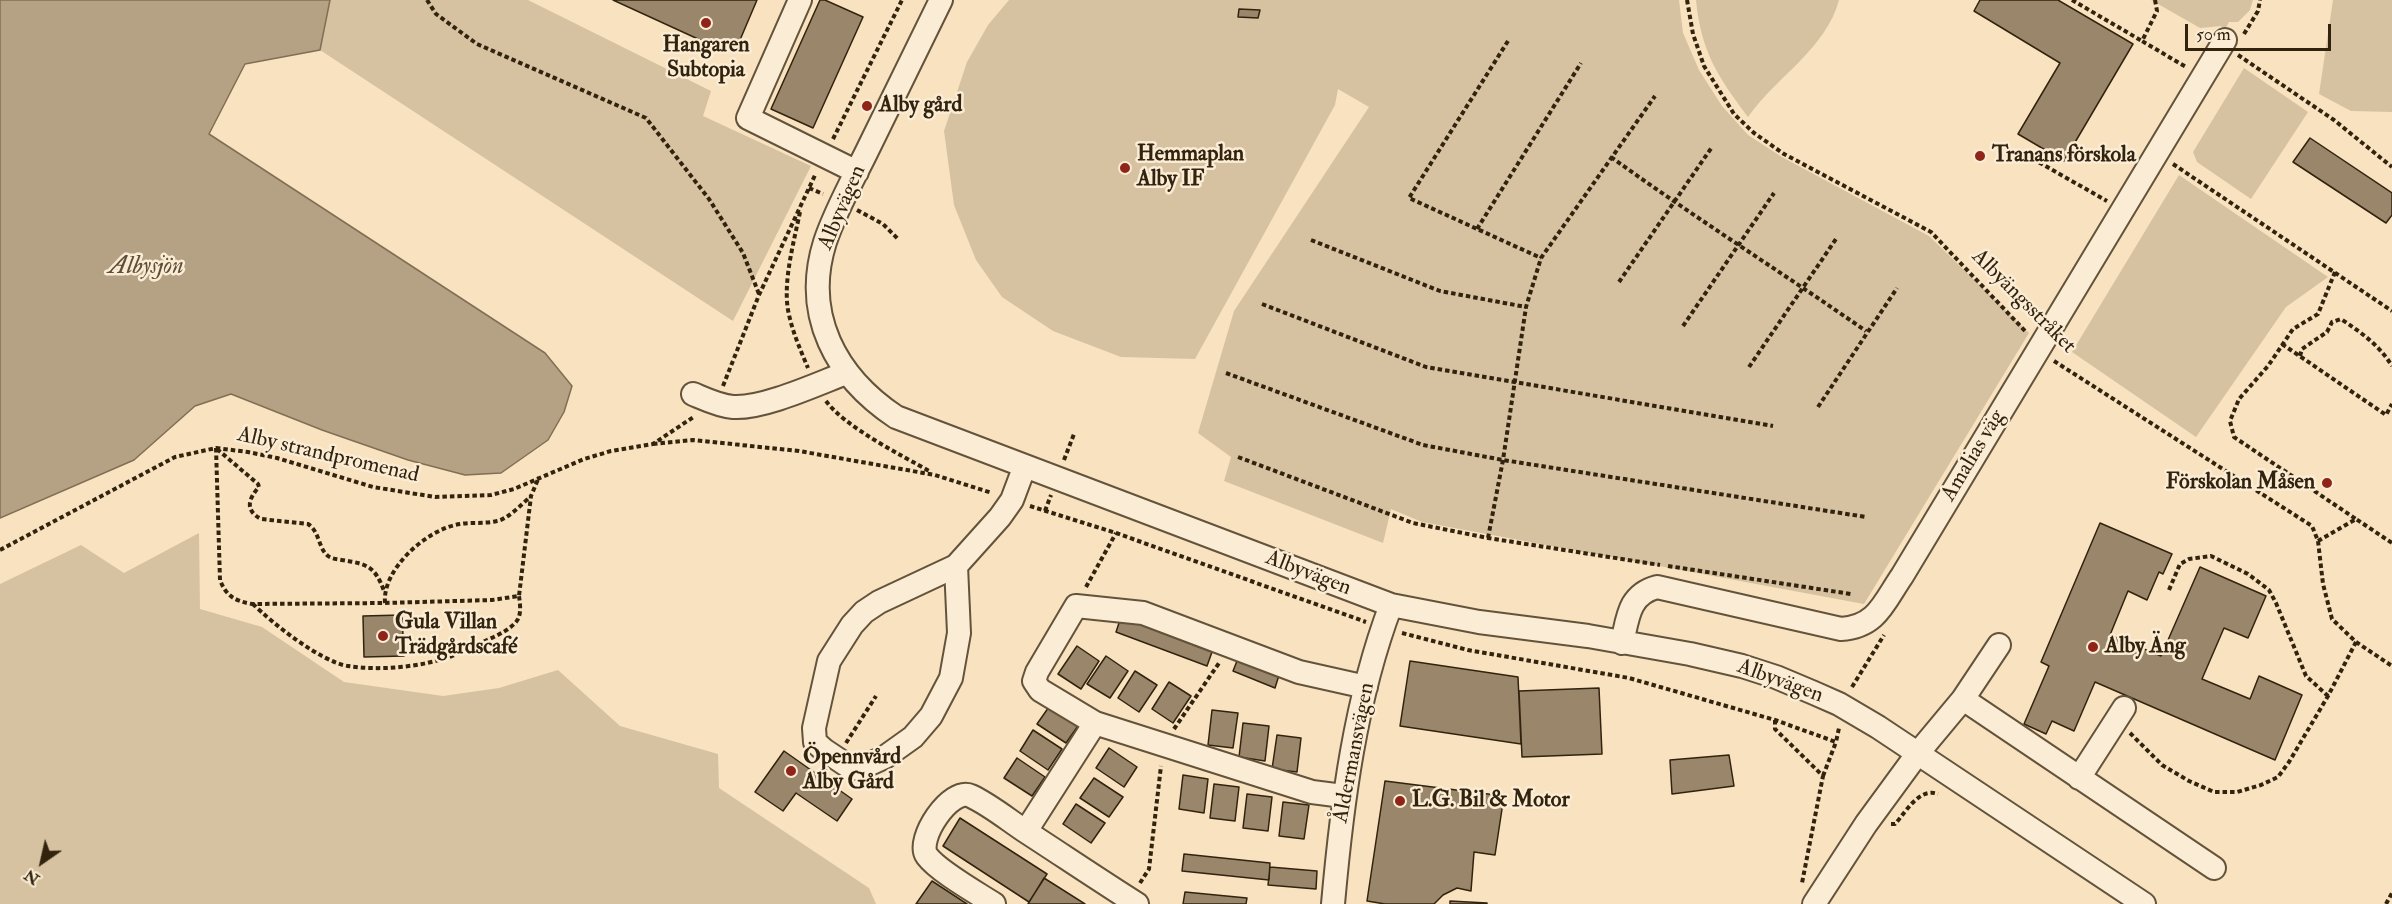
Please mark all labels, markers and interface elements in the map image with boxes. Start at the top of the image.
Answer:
scale bar [2188,12,2334,50]
marker: Hangaren Subtopia [699,16,713,30]
text: 50 m [2196,23,2231,46]
place label: Hangaren Subtopia [663,33,749,84]
place label: Alby gård [879,93,962,119]
marker: Alby gård [860,99,874,113]
place label: Hemmaplan Alby IF [1137,142,1244,194]
place label: Tranans förskola [1992,143,2136,169]
marker: Tranans förskola [1973,149,1987,163]
marker: Hemmaplan Alby IF [1118,161,1132,175]
street label: Albyvägen [813,162,873,254]
street label: Albyängsstråket [1965,244,2081,360]
water label: Albysjön [108,254,184,282]
street label: Amalias väg [1936,405,2012,507]
street label: Alby strandpromenad [235,422,421,490]
place label: Förskolan Måsen [2166,470,2315,496]
marker: Förskolan Måsen [2320,476,2334,490]
street label: Albyvägen [1261,546,1355,602]
place label: Gula Villan Trädgårdscafé [395,610,517,662]
marker: Gula Villan Trädgårdscafé [376,629,390,643]
place label: Alby Äng [2105,634,2186,660]
marker: Alby Äng [2086,640,2100,654]
street label: Albyvägen [1733,654,1827,710]
street label: Åldermansvägen [1328,681,1382,825]
place label: Öpennvård Alby Gård [803,745,901,796]
marker: Öpennvård Alby Gård [784,764,798,778]
place label: L.G. Bil & Motor [1412,788,1570,814]
marker: L.G. Bil & Motor [1393,794,1407,808]
north arrow [12,832,72,892]
text: N [20,865,43,889]

